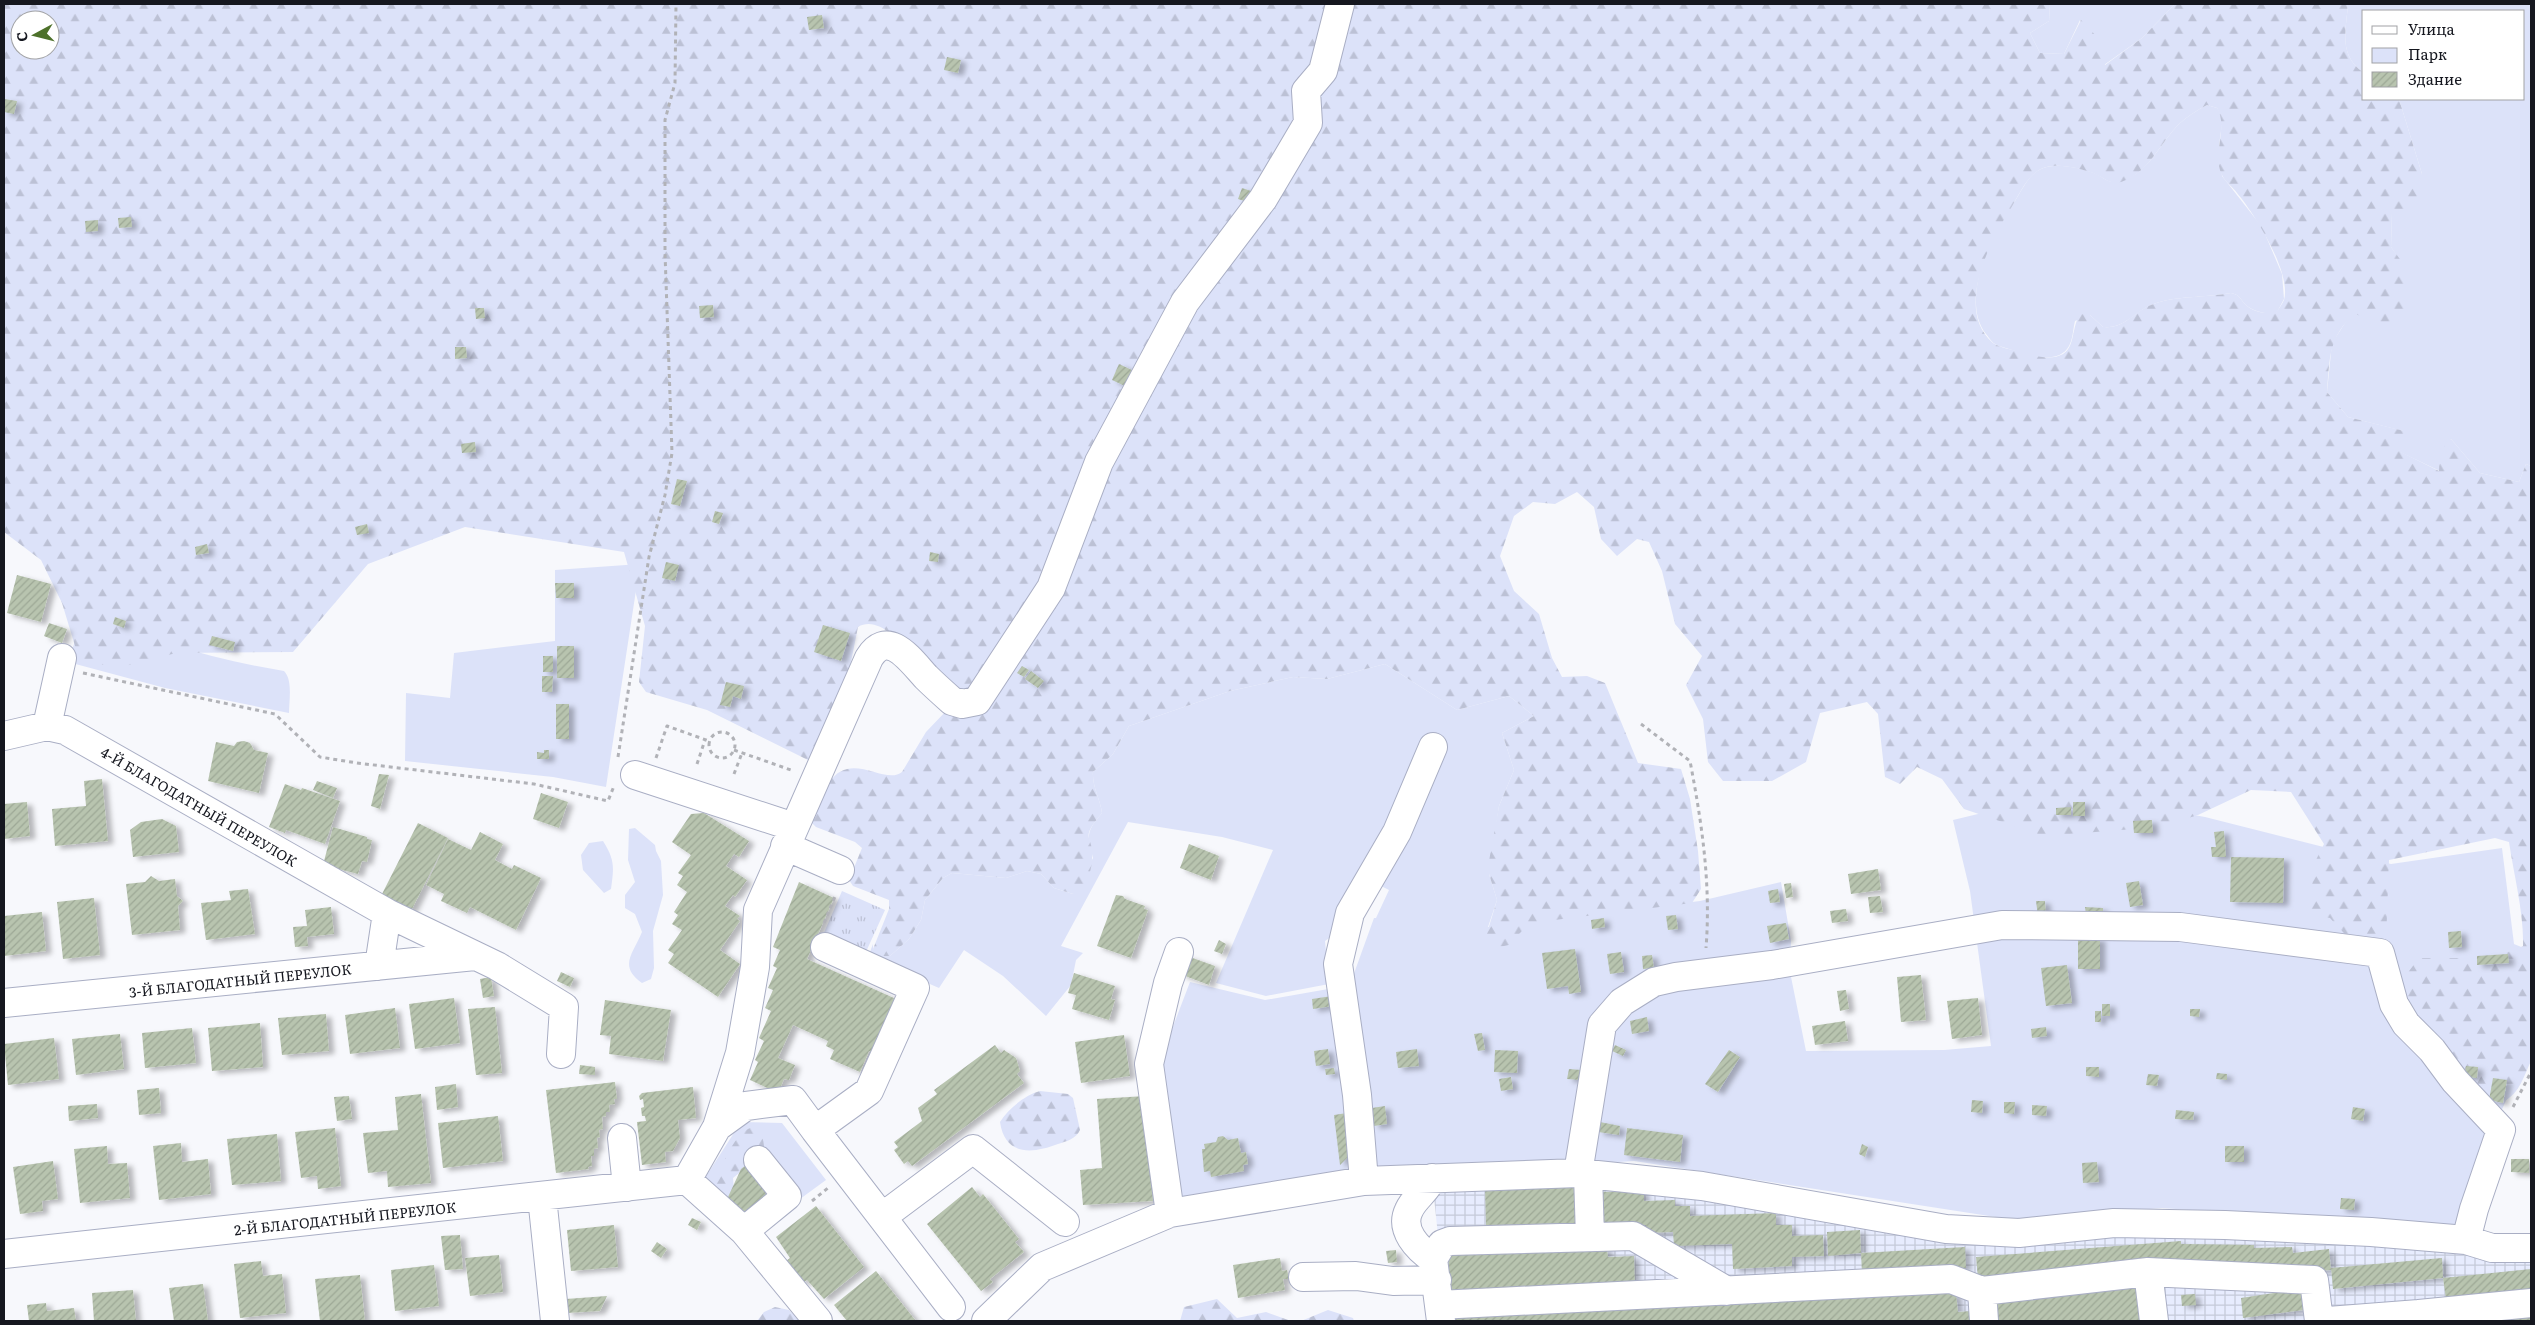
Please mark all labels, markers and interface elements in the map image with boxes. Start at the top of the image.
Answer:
north arrow [10,10,60,60]
legend [2362,10,2525,100]
text: Улица [2408,17,2456,40]
text: С [11,31,32,43]
text: Парк [2408,42,2447,65]
text: Здание [2408,67,2462,90]
street label: 4-Й БЛАГОДАТНЫЙ ПЕРЕУЛОК [97,741,302,871]
street label: 3-Й БЛАГОДАТНЫЙ ПЕРЕУЛОК [128,958,353,1002]
street label: 2-Й БЛАГОДАТНЫЙ ПЕРЕУЛОК [233,1196,458,1240]

